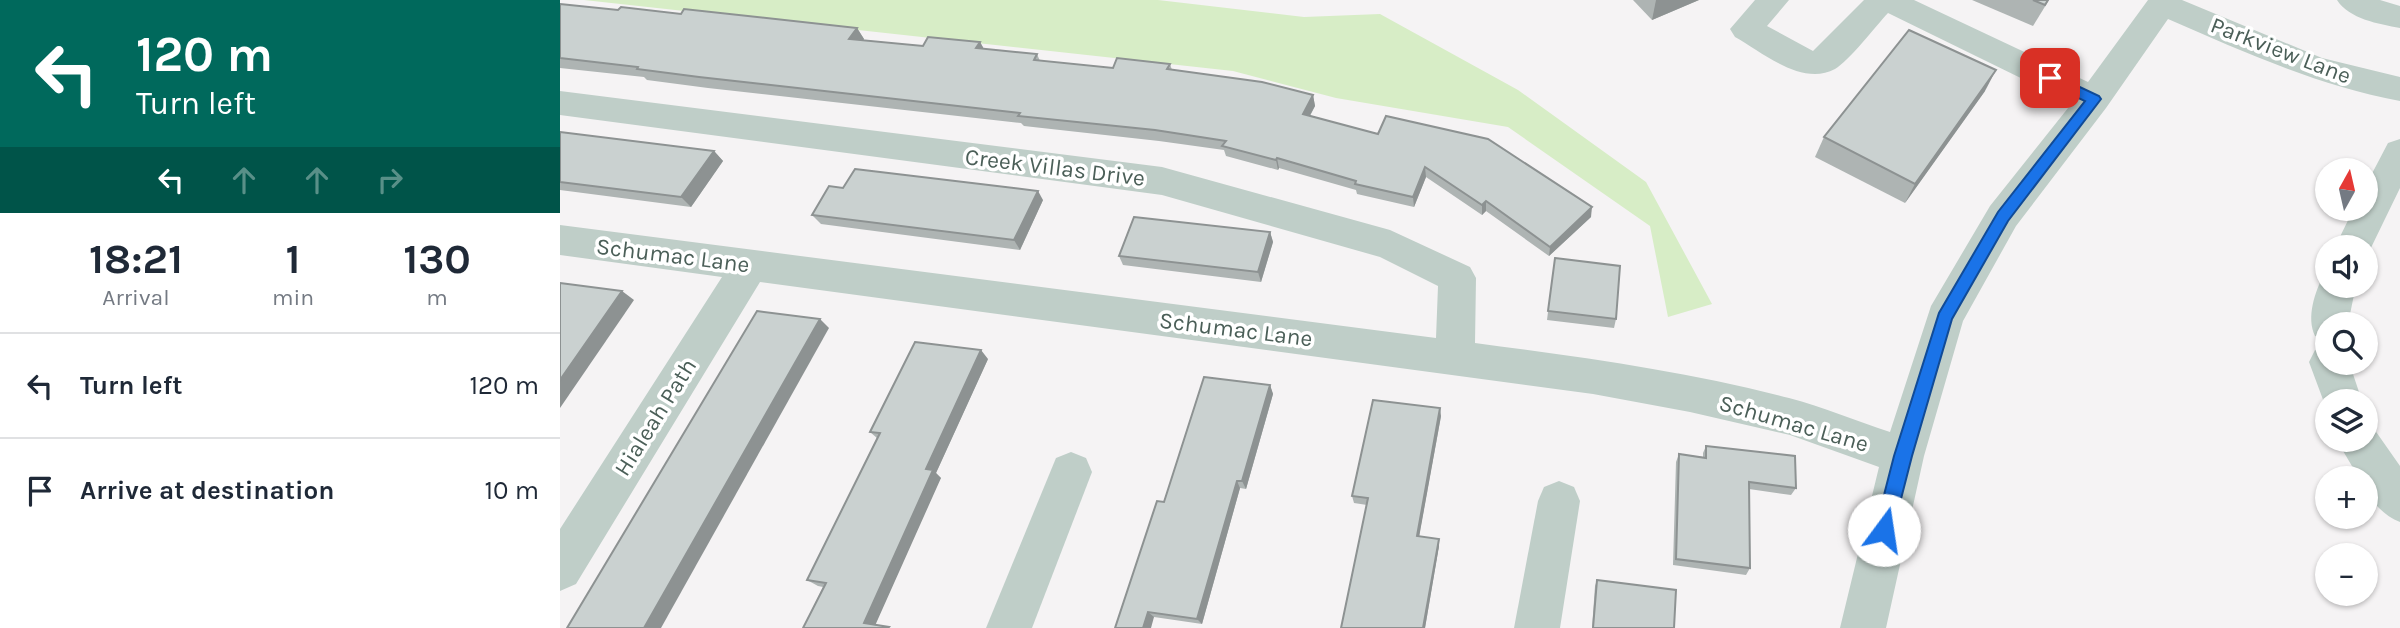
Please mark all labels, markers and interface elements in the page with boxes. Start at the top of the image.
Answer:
street label: Parkview Lane [2207,11,2355,90]
text: 120 m [136,26,273,83]
icon: left [21,28,112,119]
pin [2020,48,2080,108]
icon: arrive [2031,59,2069,97]
text: Turn left [136,85,256,122]
street label: Creek Villas Drive [963,143,1146,192]
north arrow [2315,158,2378,220]
map controls [2315,158,2378,606]
icon: left [152,161,190,199]
icon: ahead [225,161,263,199]
icon: ahead [298,161,336,199]
icon: right [371,161,409,199]
street label: Schumac Lane [595,233,751,278]
text: 18:21 [89,234,183,284]
text: 1 [286,234,301,284]
text: 130 [403,234,471,284]
button: sound [2315,235,2378,298]
text: Arrival [102,284,170,311]
text: min [272,284,314,311]
text: m [426,284,448,311]
street label: Schumac Lane [1158,307,1314,352]
button: search [2315,312,2378,375]
street label: Hialeah Path [609,354,702,481]
icon: left [21,367,59,405]
text: Turn left [80,370,182,401]
text: 120 m [469,370,539,401]
street label: Schumac Lane [1716,389,1872,458]
button: layers [2315,389,2378,452]
button: + [2315,466,2378,529]
icon: arrive [21,472,59,510]
text: Arrive at destination [80,475,334,506]
text: 10 m [484,475,539,506]
position arrow [1847,493,1921,567]
button: − [2315,543,2378,606]

